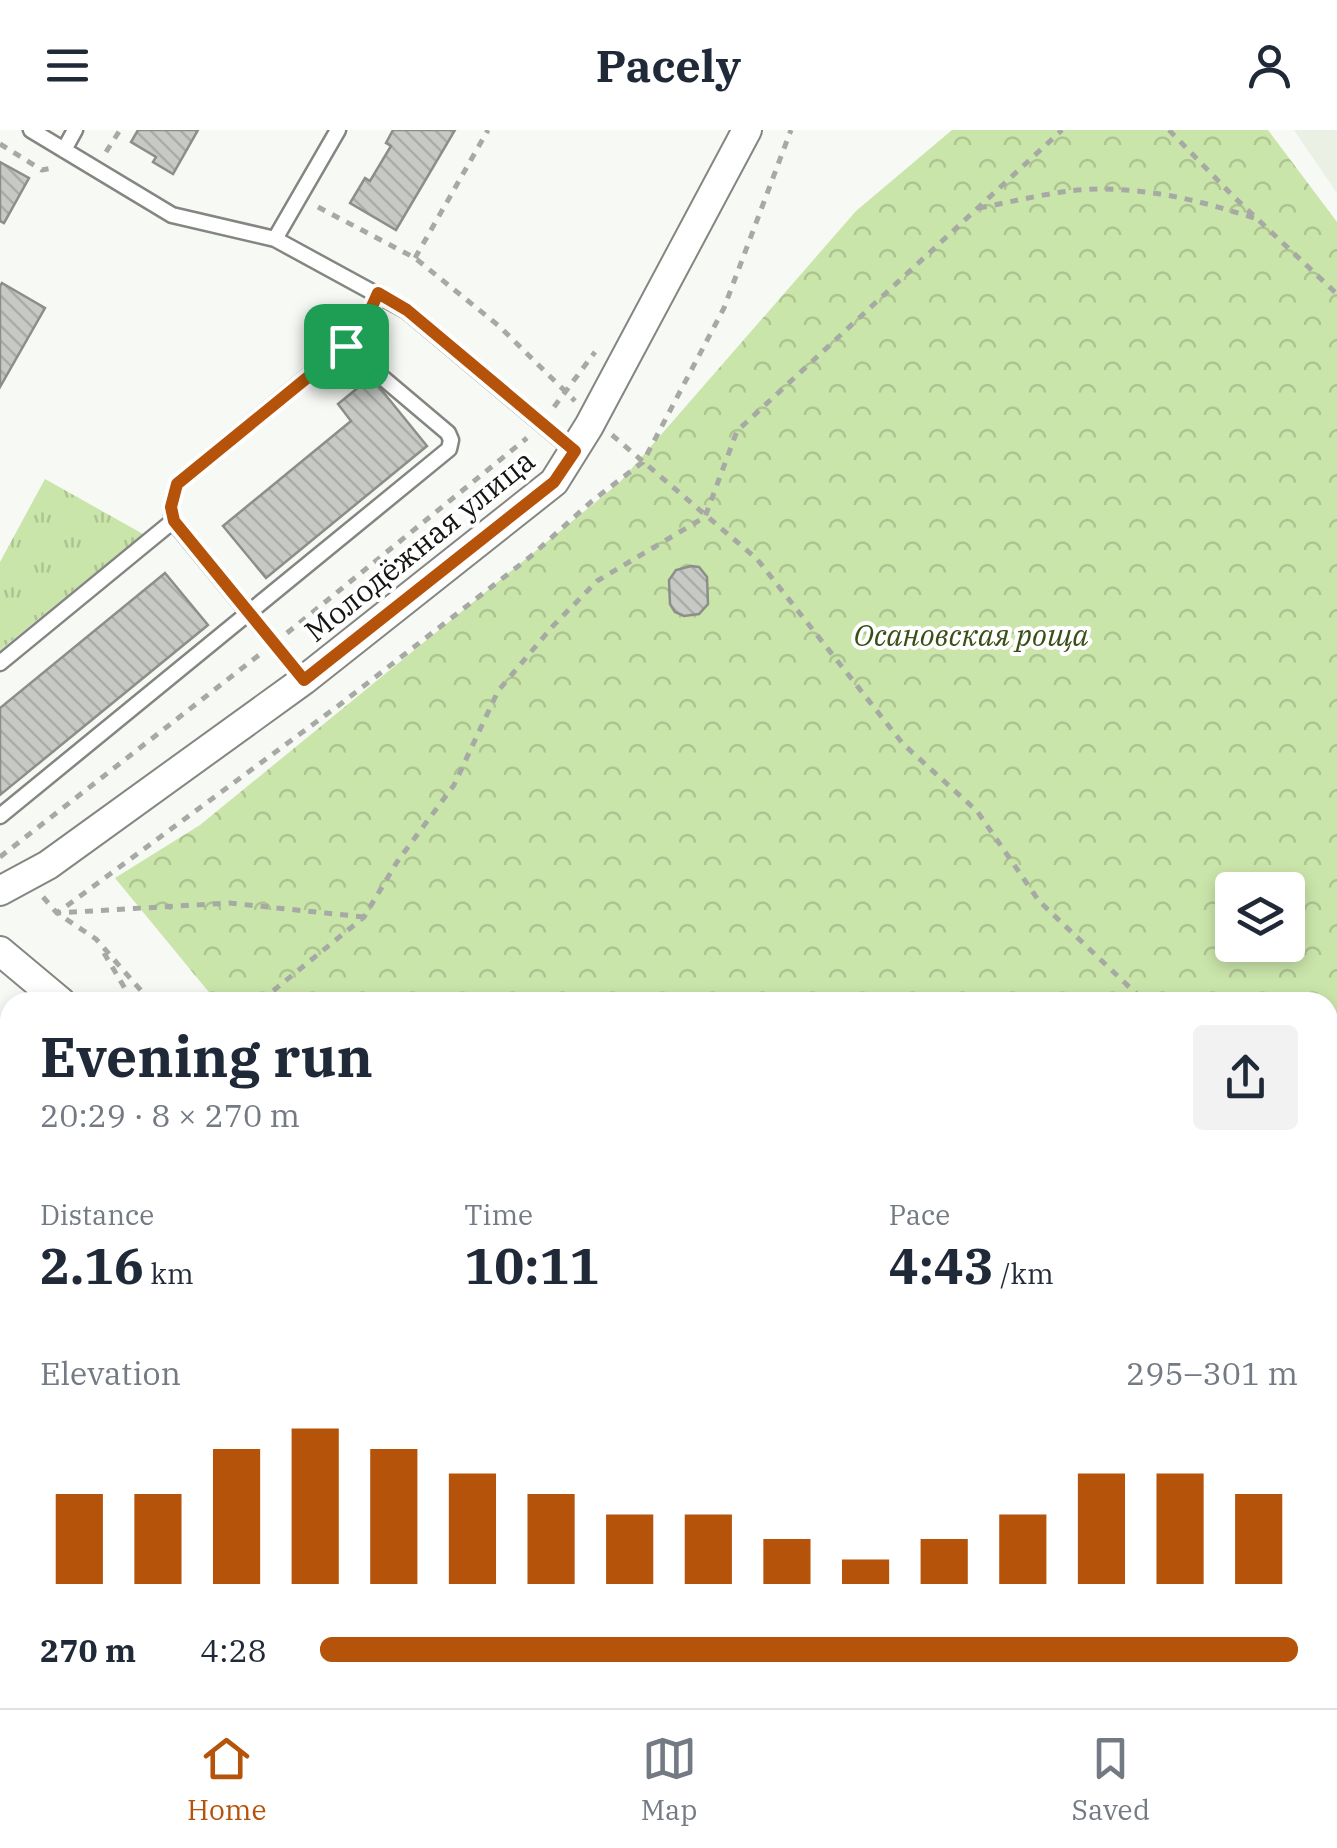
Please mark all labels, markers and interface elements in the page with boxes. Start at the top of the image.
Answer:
text: Pacely [596,36,741,94]
icon: menu [40,38,95,93]
icon: person [1242,38,1297,93]
pin [304,304,389,389]
icon: arrive [319,319,374,374]
street label: Молодёжная улица [296,440,542,650]
park label: Осановская роща [853,615,1089,654]
map controls [1215,872,1305,962]
button: layers [1215,872,1305,962]
text: Evening run [40,1021,373,1092]
button: share [1193,1025,1298,1130]
text: 20:29 · 8 × 270 m [40,1094,300,1136]
text: Distance [40,1196,154,1233]
text: Time [464,1196,533,1233]
text: Pace [889,1196,950,1233]
text: 2.16 [40,1233,144,1298]
text: 10:11 [464,1233,599,1298]
text: 4:43 [889,1233,994,1298]
text: km [144,1255,194,1292]
text: /km [994,1255,1054,1292]
text: Elevation [40,1352,181,1394]
text: 295–301 m [1126,1352,1298,1394]
text: 270 m [40,1629,136,1671]
text: 4:28 [200,1629,267,1671]
tab: Home [187,1731,267,1828]
tab: Map [641,1731,698,1828]
tab: Saved [1072,1731,1150,1828]

